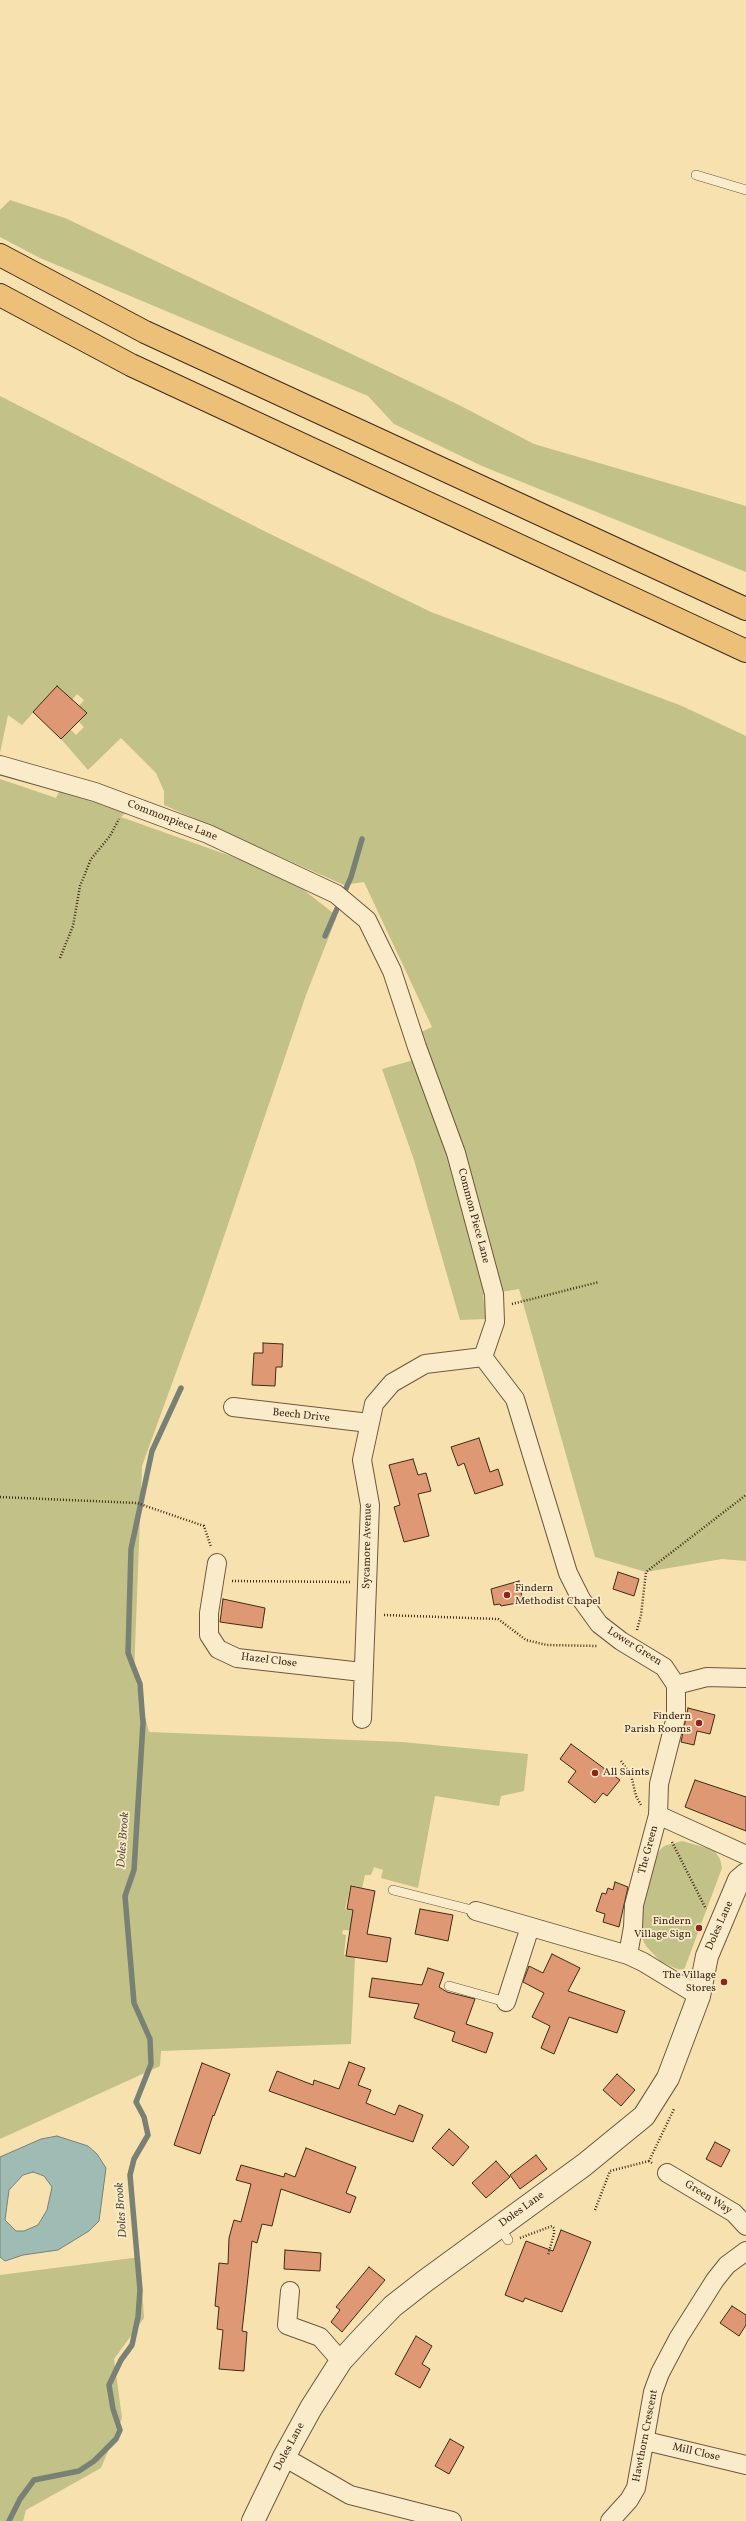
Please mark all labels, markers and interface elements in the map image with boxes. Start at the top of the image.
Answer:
street label: Commonpiece Lane [125,798,219,844]
street label: Common Piece Lane [454,1167,492,1265]
street label: Beech Drive [272,1406,330,1426]
street label: Sycamore Avenue [361,1503,375,1589]
place label: Findern Methodist Chapel [515,1582,601,1608]
marker: Findern Methodist Chapel [502,1590,512,1600]
street label: Lower Green [604,1625,664,1669]
street label: Hazel Close [240,1651,298,1671]
place label: Findern Parish Rooms [624,1710,691,1736]
marker: Findern Parish Rooms [694,1718,704,1728]
place label: All Saints [603,1766,650,1780]
marker: All Saints [590,1768,600,1778]
water label: Doles Brook [115,1812,133,1868]
street label: The Green [636,1824,662,1876]
street label: Doles Lane [703,1899,737,1953]
place label: Findern Village Sign [634,1915,691,1941]
marker: Findern Village Sign [694,1923,704,1933]
place label: The Village Stores [663,1969,716,1995]
marker: The Village Stores [719,1977,729,1987]
street label: Green Way [682,2178,734,2218]
water label: Doles Brook [113,2182,131,2238]
street label: Doles Lane [497,2189,547,2231]
street label: Hawthorn Crescent [631,2389,661,2483]
street label: Doles Lane [272,2421,308,2473]
street label: Mill Close [671,2441,721,2465]

